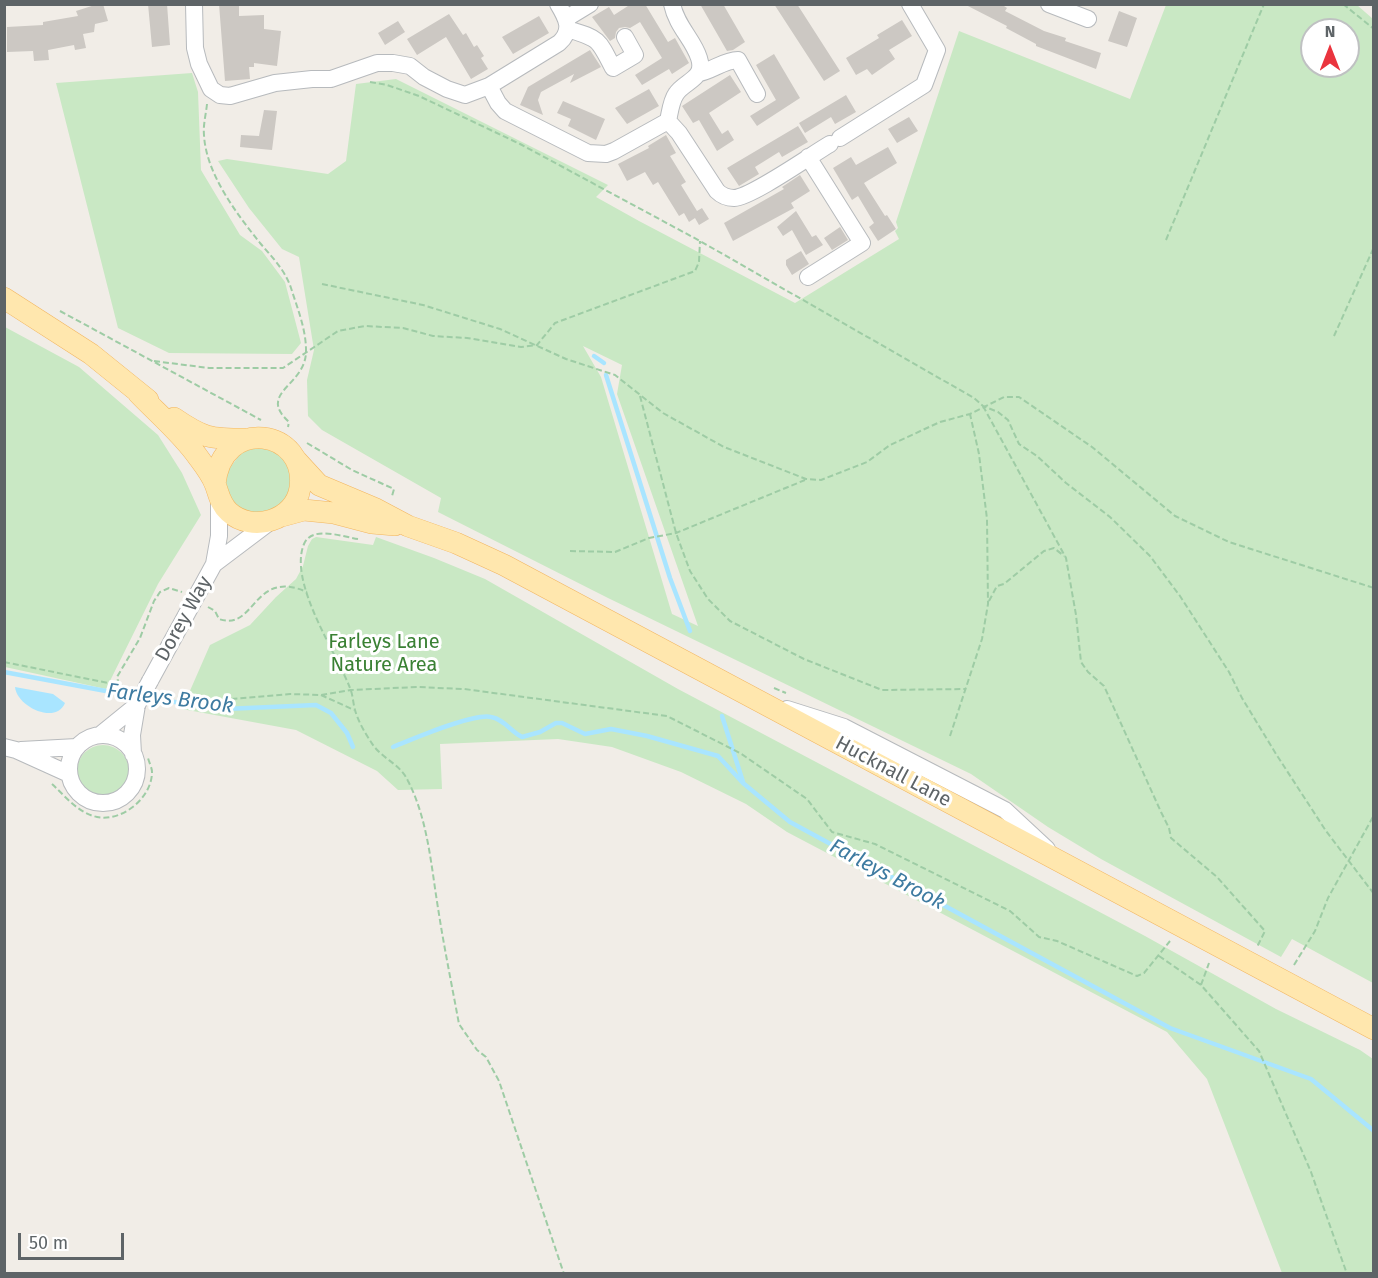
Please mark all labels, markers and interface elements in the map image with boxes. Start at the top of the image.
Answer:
north arrow [1300,18,1360,78]
text: N [1325,22,1335,41]
street label: Dorey Way [151,572,217,666]
park label: Farleys Lane Nature Area [328,630,440,677]
water label: Farleys Brook [105,679,235,719]
street label: Hucknall Lane [831,731,955,813]
water label: Farleys Brook [825,834,949,916]
scale bar [21,1221,128,1259]
text: 50 m [29,1232,68,1254]

